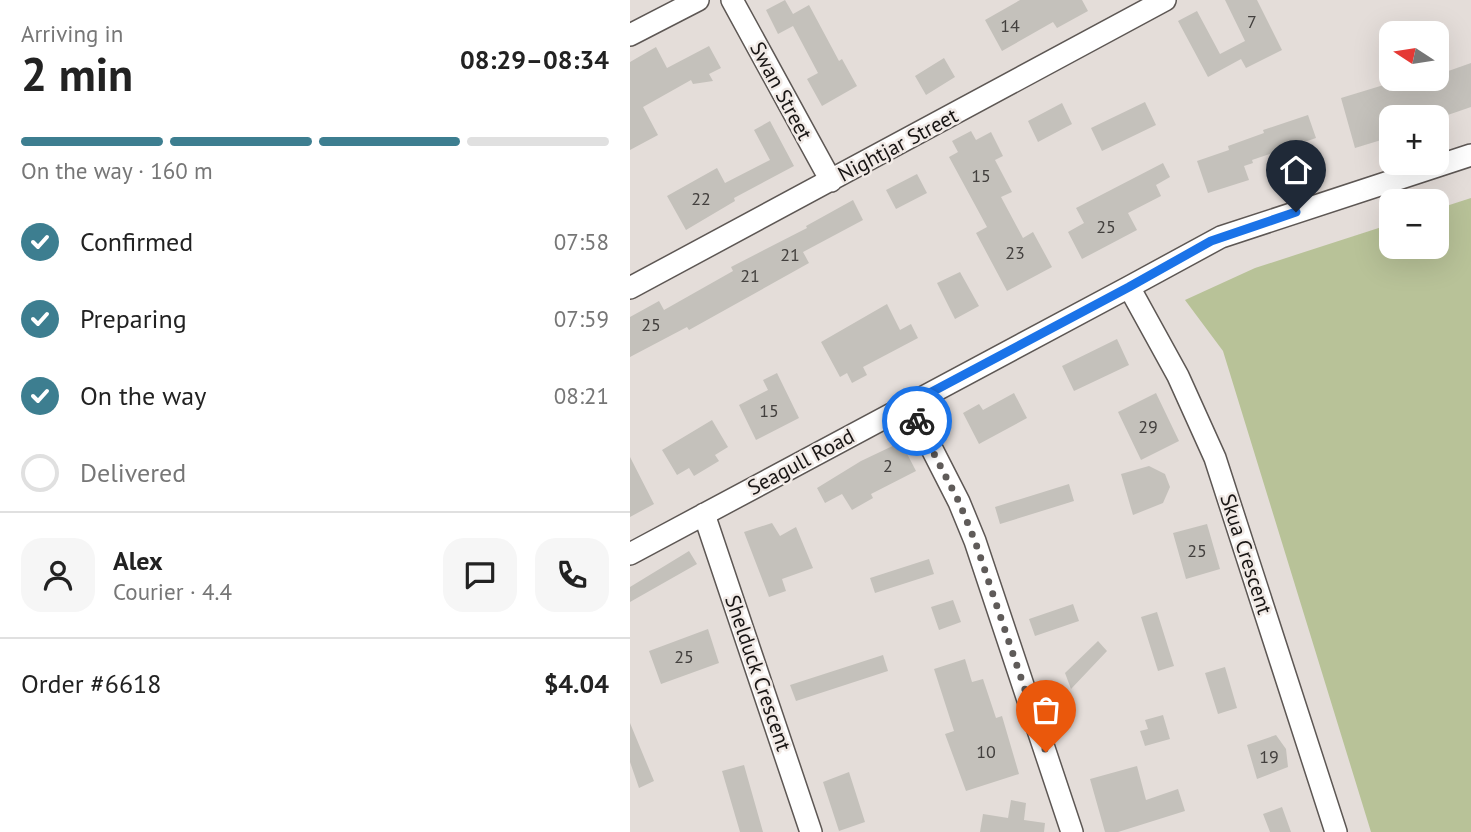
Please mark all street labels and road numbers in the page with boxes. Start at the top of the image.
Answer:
street label: Swan Street [744,37,819,145]
street label: Nightjar Street [833,102,962,187]
street label: Seagull Road [743,422,859,501]
street label: Skua Crescent [1214,490,1279,618]
street label: Shelduck Crescent [719,591,798,754]

